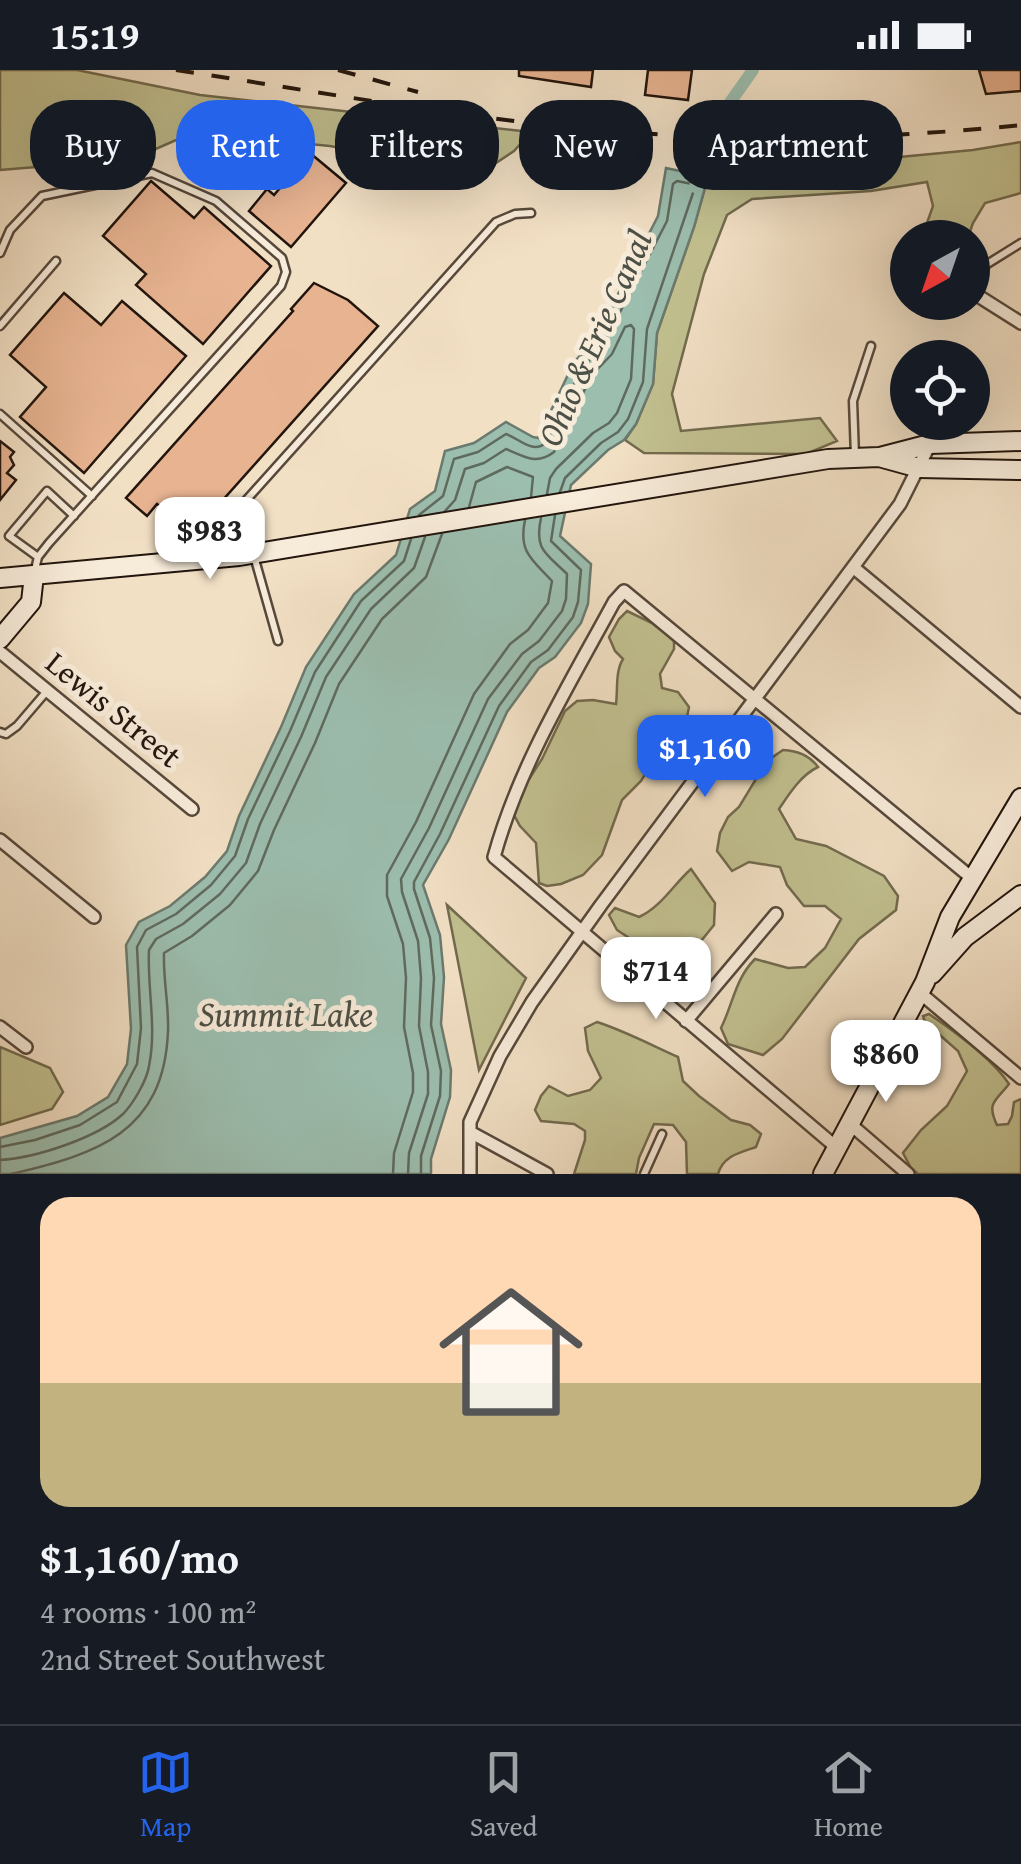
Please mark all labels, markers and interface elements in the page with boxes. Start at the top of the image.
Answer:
text: 15:19 [50,7,140,63]
chip: Buy [30,100,156,190]
chip: Rent [176,100,315,190]
chip: Filters [335,100,499,190]
chip: New [519,100,653,190]
chip: Apartment [673,100,903,190]
north arrow [890,220,990,320]
map controls [890,220,990,440]
water label: Ohio & Erie Canal [524,222,664,454]
button: locate [890,340,990,440]
pin: $983 [151,497,269,582]
text: $983 [177,506,243,553]
street label: Lewis Street [36,639,192,779]
pin: $1,160 [624,715,786,800]
text: $1,160 [659,724,751,771]
pin: $714 [597,937,715,1022]
text: $714 [623,946,689,993]
water label: Summit Lake [199,988,373,1039]
pin: $860 [827,1020,945,1105]
text: $860 [853,1029,919,1076]
icon: home [421,1262,601,1442]
text: $1,160/mo [40,1527,239,1588]
text: 4 rooms · 100 m² [40,1588,256,1635]
text: 2nd Street Southwest [40,1635,325,1682]
tab: Map [138,1745,193,1846]
tab: Saved [470,1745,537,1846]
tab: Home [814,1745,883,1846]

